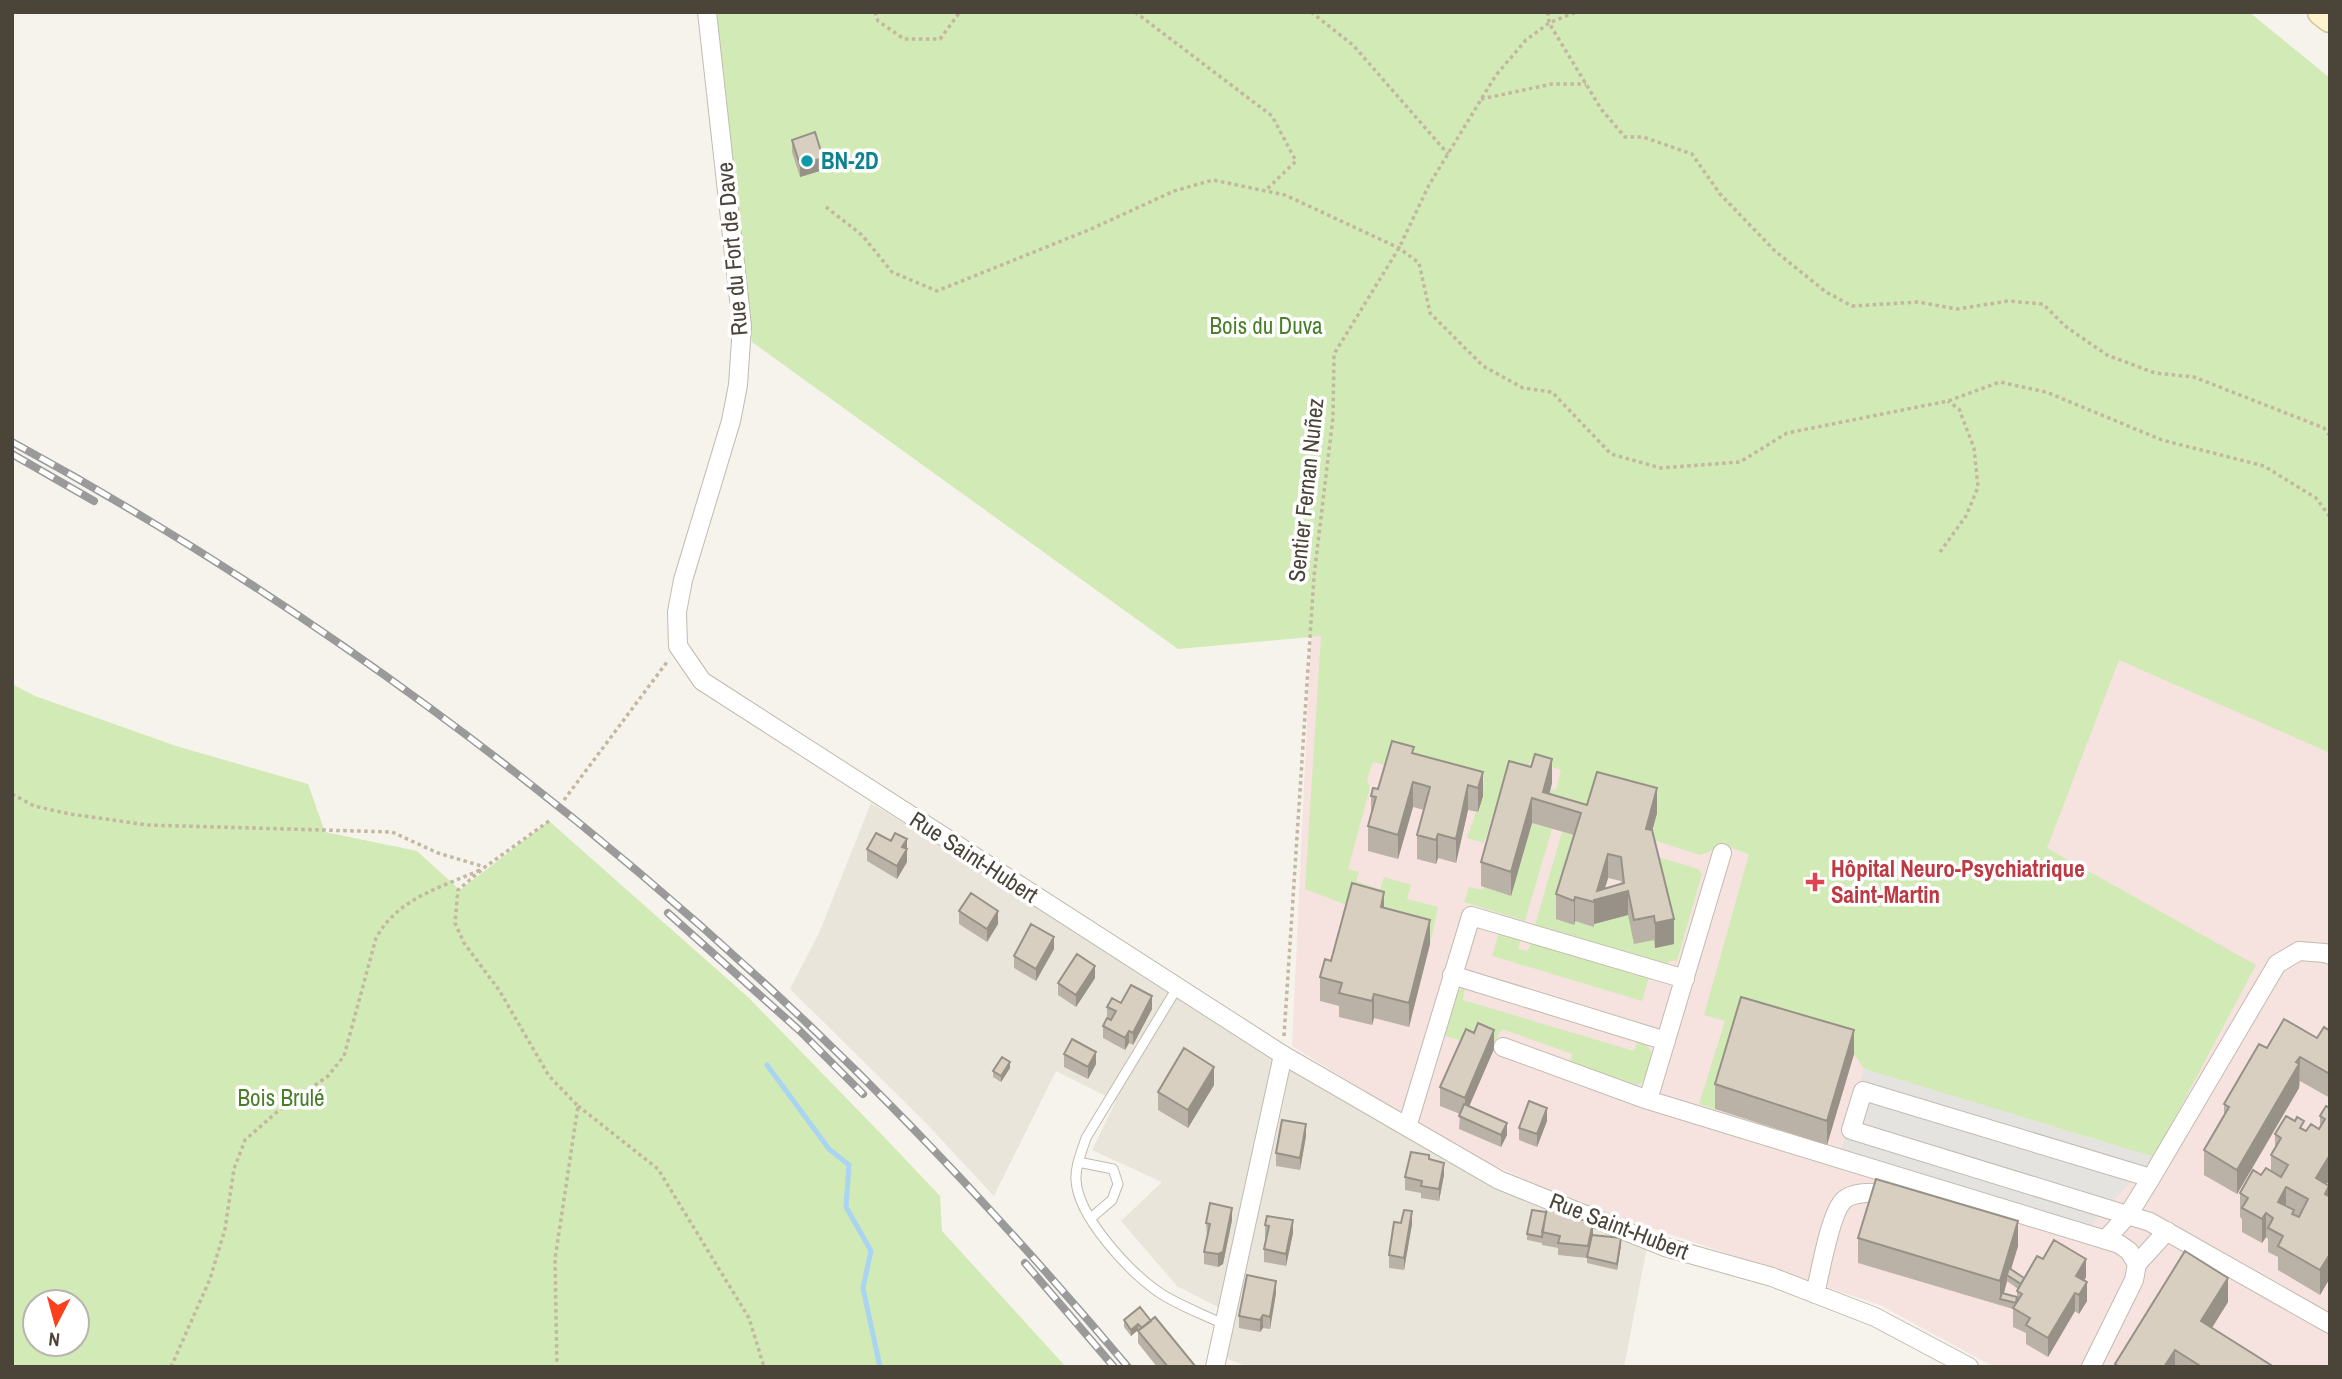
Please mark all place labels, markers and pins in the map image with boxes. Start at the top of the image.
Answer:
place label: BN-2D [821,145,879,176]
marker: BN-2D [799,153,815,169]
place label: Hôpital Neuro-Psychiatrique Saint-Martin [1831,853,2085,910]
marker: Hôpital Neuro-Psychiatrique Saint-Martin [1805,872,1825,892]

